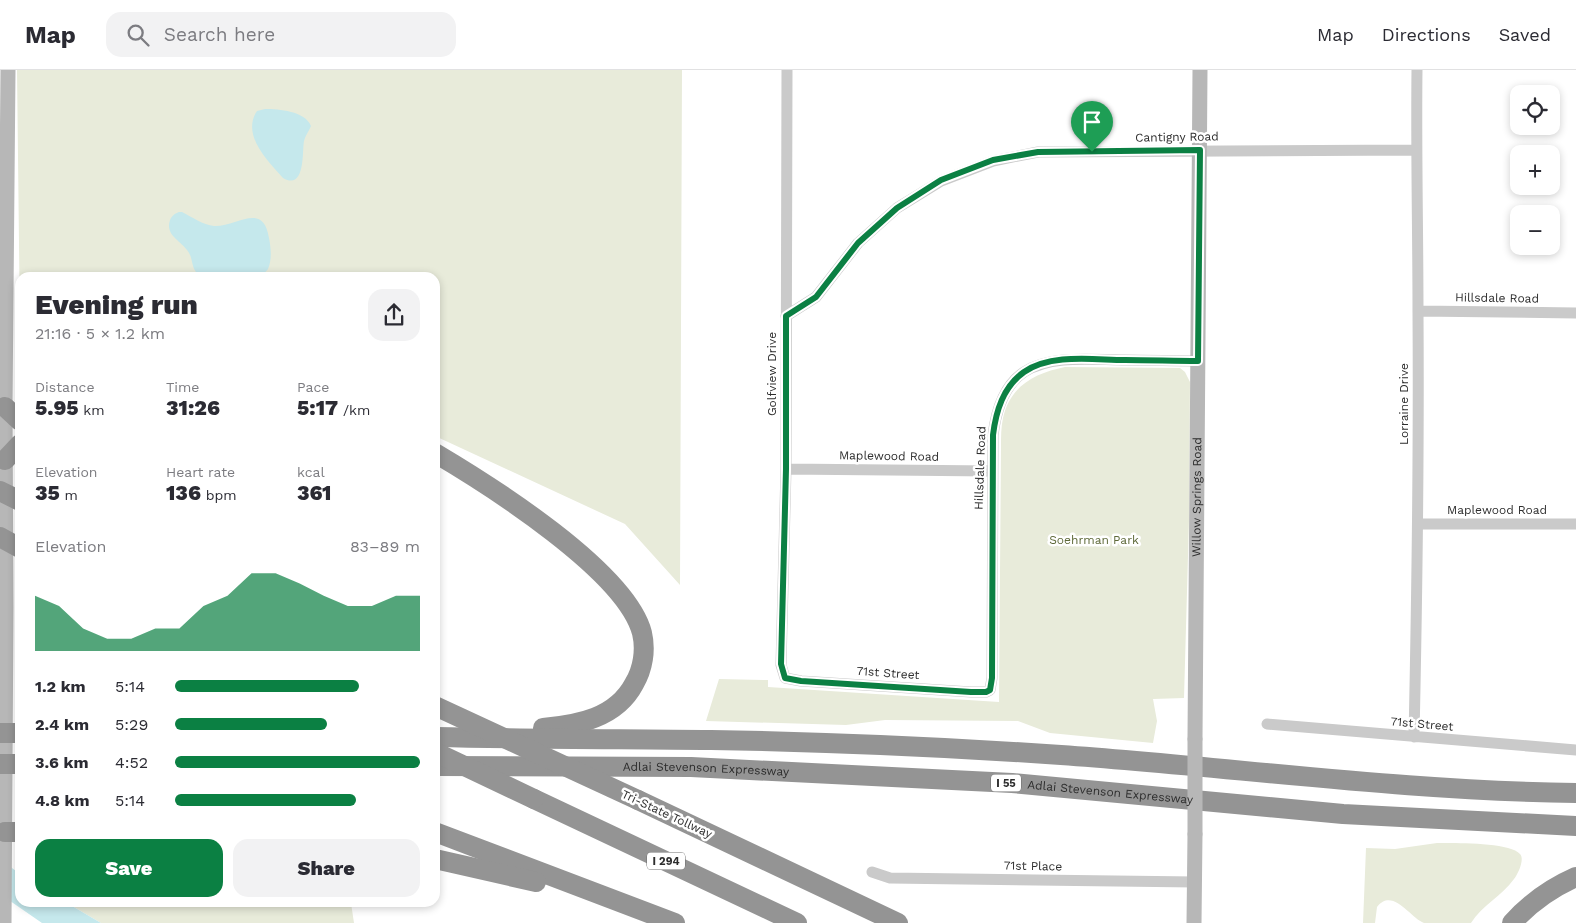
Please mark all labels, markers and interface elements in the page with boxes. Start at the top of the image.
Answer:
search box [106,12,456,57]
text: Map [25,21,76,49]
icon: search [124,21,152,49]
text: Search here [164,23,275,46]
text: Map [1317,24,1354,45]
text: Directions [1382,24,1471,45]
text: Saved [1499,24,1551,45]
map controls [1510,85,1560,255]
button: locate [1510,85,1560,135]
pin [1071,101,1113,152]
icon: arrive [1078,108,1106,136]
street label: Cantigny Road [1135,129,1219,145]
button: + [1510,145,1560,195]
button: − [1510,205,1560,255]
text: Evening run [35,288,198,321]
button: share [368,289,420,341]
street label: Hillsdale Road [1455,290,1539,306]
text: 21:16 · 5 × 1.2 km [35,324,165,343]
street label: Golfview Drive [765,332,779,416]
street label: Lorraine Drive [1397,363,1411,445]
text: Distance [35,379,95,395]
text: Time [166,379,199,395]
text: Pace [297,379,329,395]
text: 5.95 [35,395,79,420]
text: 31:26 [166,395,220,420]
text: 5:17 [297,395,338,420]
text: km [79,402,105,418]
text: /km [338,402,370,418]
street label: Hillsdale Road [972,426,988,510]
street label: Willow Springs Road [1189,437,1204,557]
street label: Maplewood Road [839,448,939,464]
text: Elevation [35,464,98,480]
text: Heart rate [166,464,235,480]
text: kcal [297,464,325,480]
text: 35 [35,480,60,505]
text: 136 [166,480,201,505]
text: 361 [297,480,331,505]
text: m [60,487,78,503]
text: bpm [201,487,237,503]
street label: Maplewood Road [1447,503,1547,517]
park label: Soehrman Park [1049,533,1139,547]
text: Elevation [35,537,106,556]
text: 83–89 m [350,537,420,556]
street label: 71st Street [856,664,920,682]
text: 1.2 km [35,677,86,696]
text: 5:14 [115,677,145,696]
street label: 71st Street [1390,714,1454,734]
text: 2.4 km [35,715,89,734]
text: 5:29 [115,715,148,734]
text: 3.6 km [35,753,88,772]
text: 4:52 [115,753,148,772]
street label: Adlai Stevenson Expressway [623,760,790,779]
road number: I 55 [991,774,1021,791]
street label: Adlai Stevenson Expressway [1027,777,1194,807]
street label: Tri-State Tollway [620,787,715,841]
text: 4.8 km [35,791,90,810]
text: 5:14 [115,791,145,810]
button: Save [35,839,223,897]
button: Share [233,839,420,897]
road number: I 294 [647,852,685,869]
street label: 71st Place [1004,858,1062,874]

